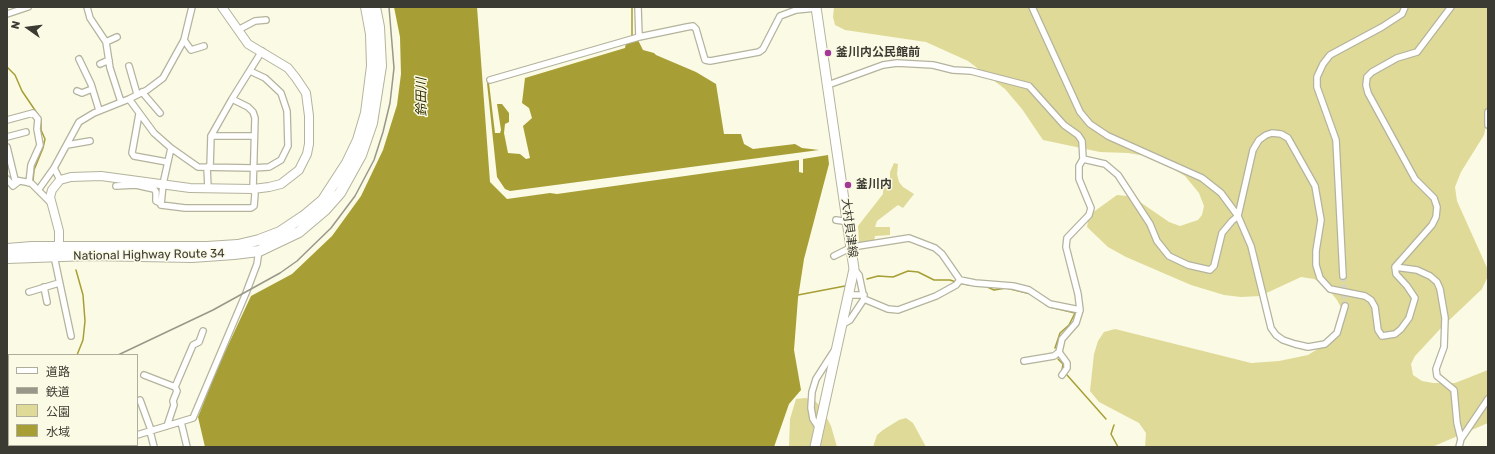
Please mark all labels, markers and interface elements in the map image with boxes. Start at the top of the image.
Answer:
north arrow [8,8,48,48]
text: N [9,20,23,30]
place label: 釜川内公民館前 [836,46,920,60]
marker: 釜川内公民館前 [823,48,833,58]
water label: 鈴田川 [414,77,430,117]
place label: 釜川内 [856,178,892,192]
marker: 釜川内 [843,180,853,190]
street label: 大村貝津線 [838,197,860,259]
street label: National Highway Route 34 [73,246,225,264]
legend [8,354,138,446]
text: 道路 [46,365,70,379]
text: 鉄道 [46,385,70,399]
text: 公園 [46,405,70,419]
text: 水域 [46,425,70,439]

